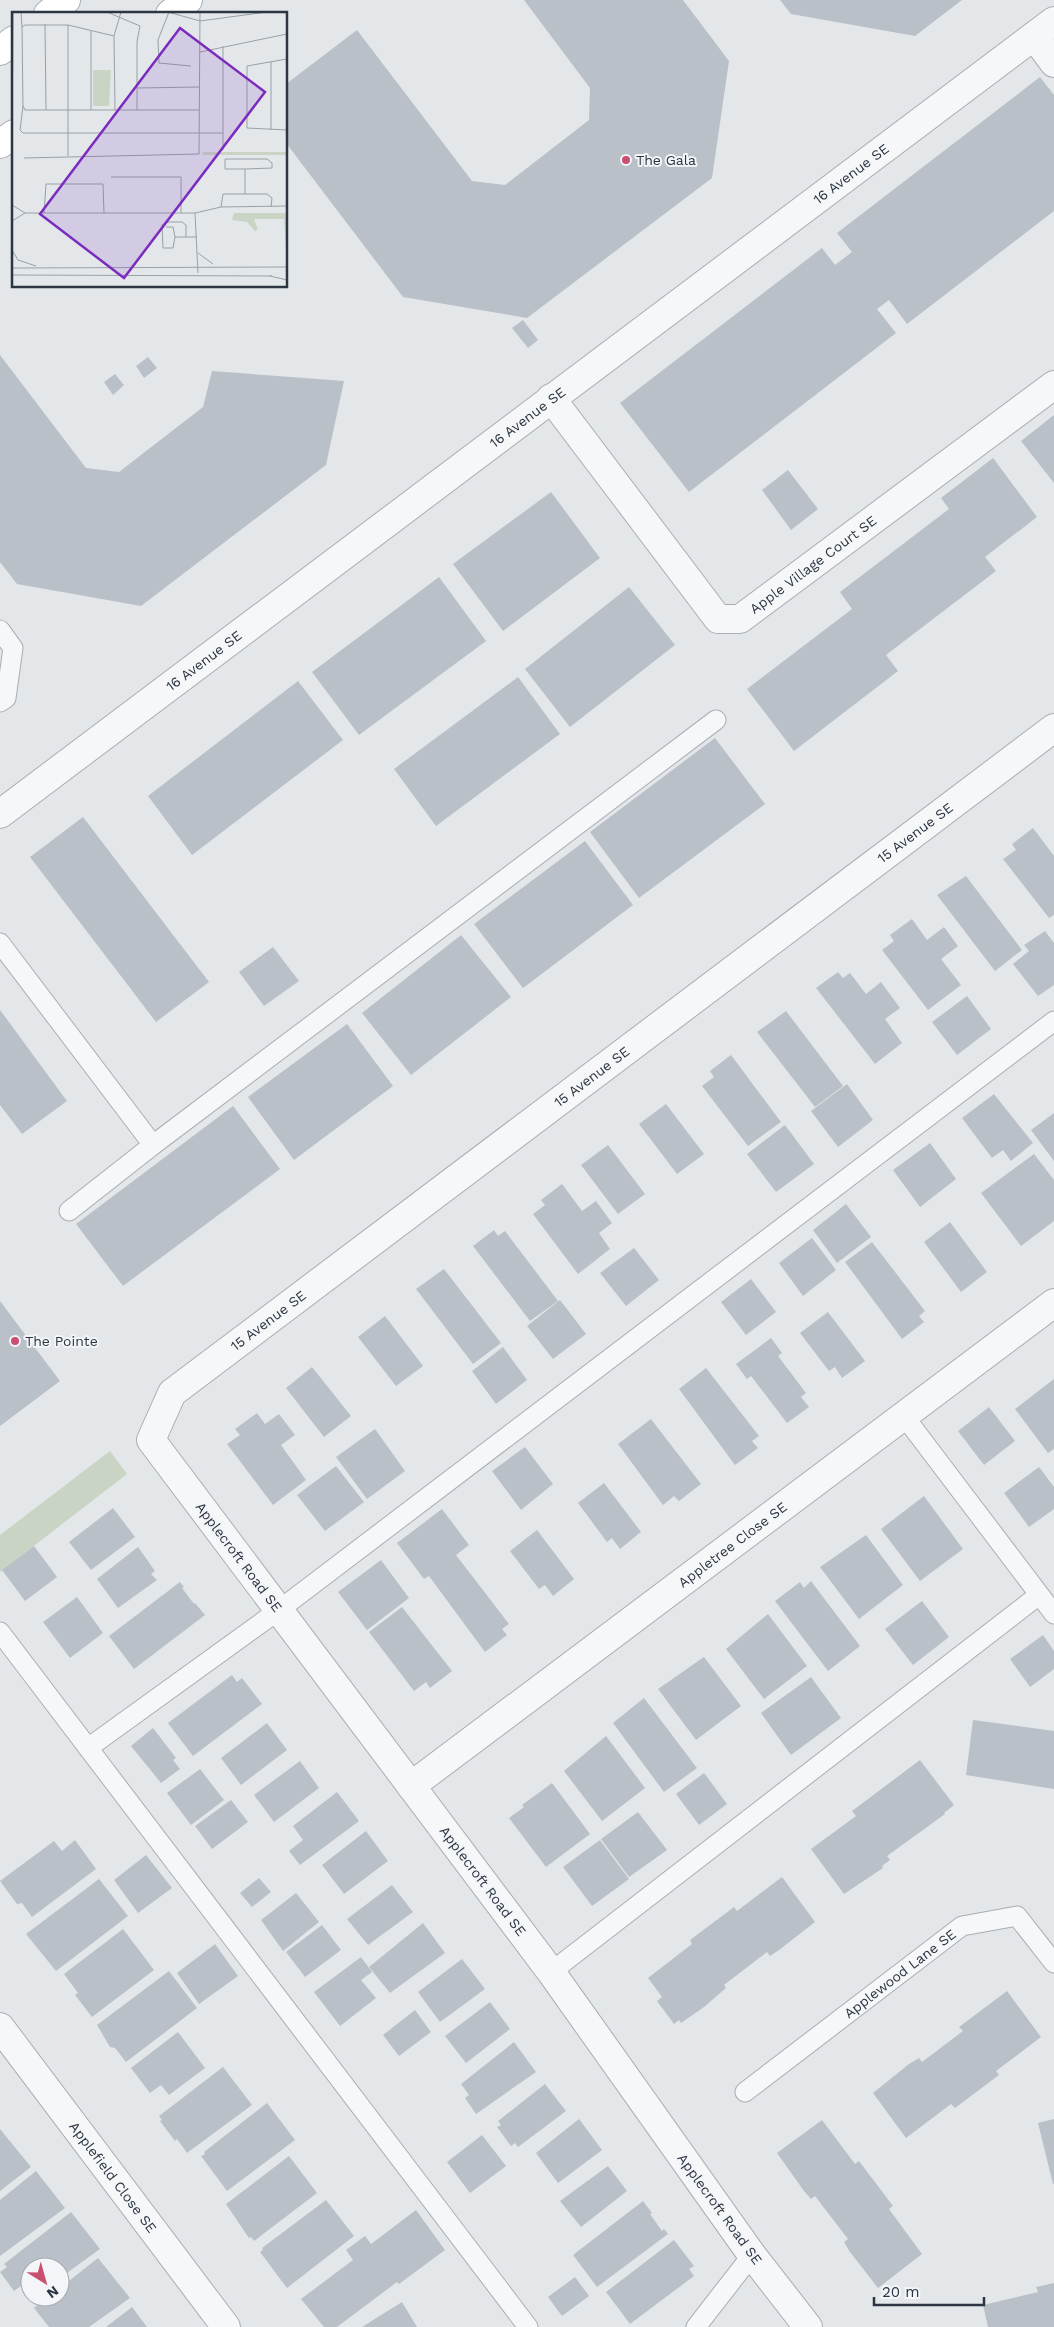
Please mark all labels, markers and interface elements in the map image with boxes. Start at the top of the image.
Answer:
inset map [12,12,288,288]
street label: 16 Avenue SE [810,140,892,207]
place label: The Gala [636,152,696,168]
marker: The Gala [620,154,632,166]
street label: 16 Avenue SE [486,384,568,451]
street label: Apple Village Court SE [747,512,879,617]
street label: 16 Avenue SE [163,627,245,694]
street label: 15 Avenue SE [874,799,956,866]
street label: 15 Avenue SE [551,1043,633,1110]
street label: 15 Avenue SE [228,1287,309,1354]
place label: The Pointe [25,1333,98,1349]
marker: The Pointe [9,1335,21,1347]
street label: Applecroft Road SE [193,1499,285,1615]
street label: Appletree Close SE [675,1499,790,1591]
street label: Applecroft Road SE [437,1823,529,1939]
street label: Applewood Lane SE [841,1926,959,2021]
street label: Applefield Close SE [66,2119,160,2236]
street label: Applecroft Road SE [674,2150,766,2268]
north arrow [20,2257,70,2307]
scale bar [874,2274,984,2306]
text: N [44,2283,62,2302]
text: 20 m [882,2283,920,2301]

